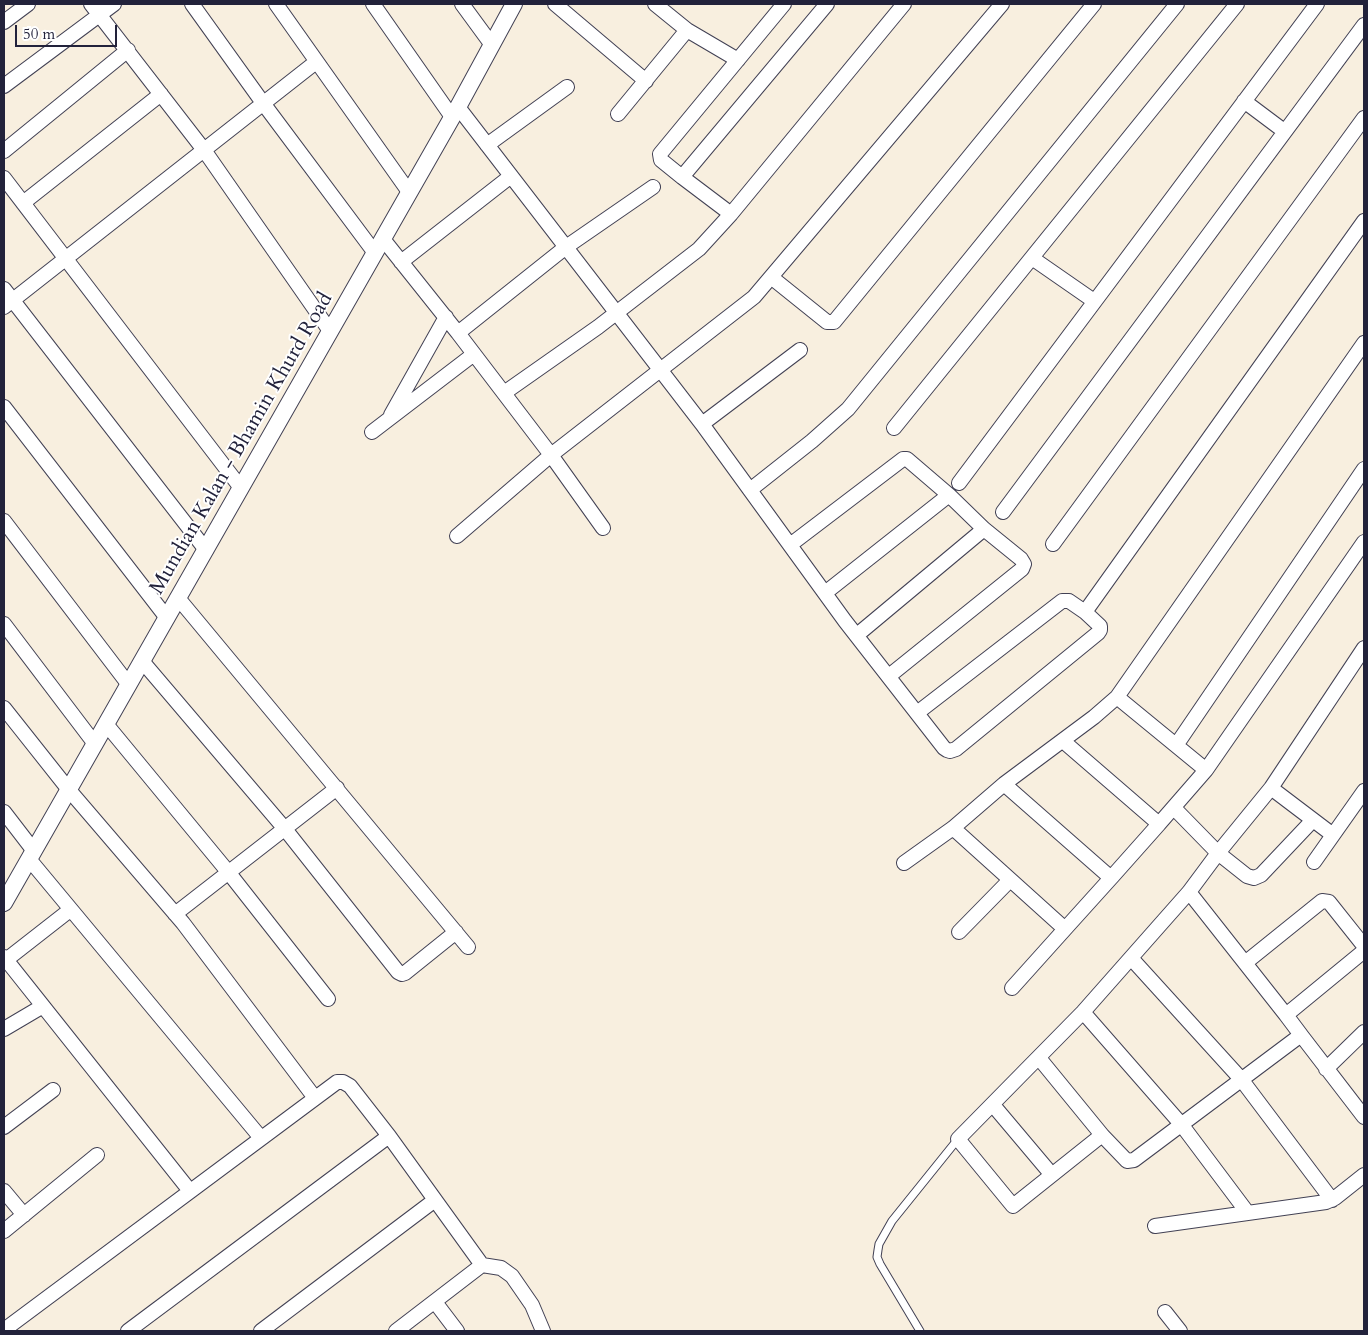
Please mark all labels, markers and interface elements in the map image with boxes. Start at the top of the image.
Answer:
scale bar [18,15,120,47]
text: 50 m [23,24,55,44]
street label: Mundian Kalan - Bhamin Khurd Road [145,289,339,599]

